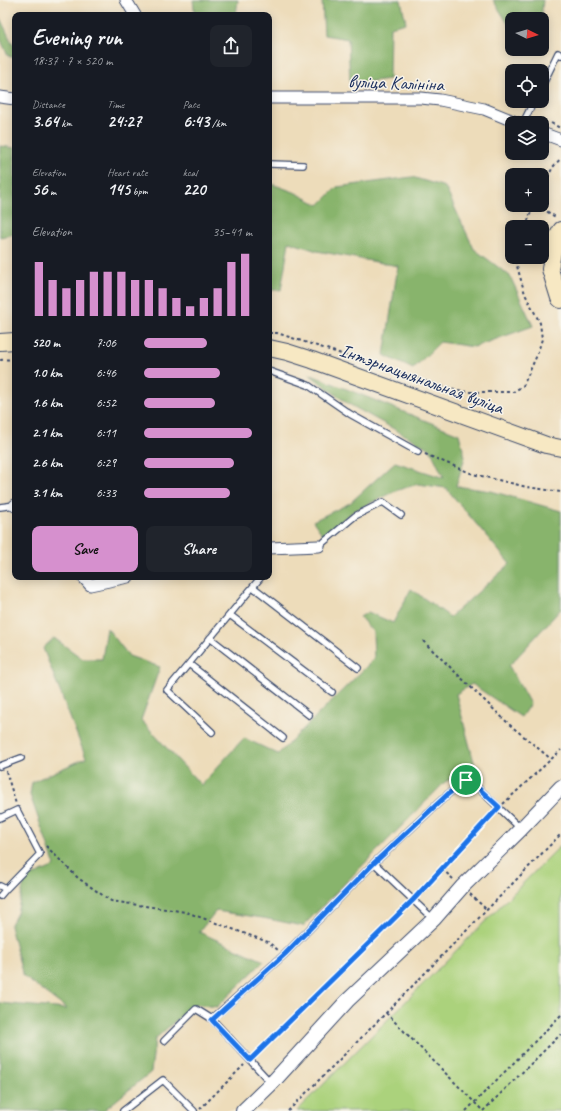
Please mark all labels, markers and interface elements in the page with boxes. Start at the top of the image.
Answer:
north arrow [505,12,549,56]
map controls [505,12,549,264]
text: Evening run [32,24,122,52]
button: share [210,25,252,67]
text: 18:37 · 7 × 520 m [32,53,113,69]
button: locate [505,64,549,108]
street label: вуліца Калініна [348,69,446,97]
text: Distance [32,97,65,111]
text: Time [107,97,124,111]
text: Pace [183,97,200,111]
text: 3.64 [32,111,59,132]
text: 24:27 [107,111,141,132]
text: 6:43 [183,111,209,132]
text: km [59,116,72,130]
text: /km [209,116,226,130]
button: layers [505,116,549,160]
text: Elevation [32,165,66,179]
text: Heart rate [107,165,147,179]
text: kcal [183,165,197,179]
button: + [505,168,549,212]
text: 56 [32,179,47,200]
text: 145 [107,179,130,200]
text: 220 [183,179,206,200]
text: m [47,184,56,198]
text: bpm [130,184,148,198]
button: − [505,220,549,264]
text: Elevation [32,224,72,240]
text: 35–41 m [212,224,252,240]
text: 520 m [32,335,60,351]
text: 7:06 [96,335,116,351]
street label: Інтэрнацыянальная вуліца [337,338,508,420]
text: 1.0 km [32,365,62,381]
text: 6:46 [96,365,116,381]
text: 1.6 km [32,395,63,411]
text: 6:52 [96,395,116,411]
text: 2.1 km [32,425,62,441]
text: 6:11 [96,425,116,441]
text: 2.6 km [32,455,63,471]
text: 6:29 [96,455,116,471]
text: 3.1 km [32,485,62,501]
text: 6:33 [96,485,116,501]
button: Save [32,526,138,572]
button: Share [146,526,252,572]
pin [449,763,483,797]
icon: arrive [455,769,477,791]

